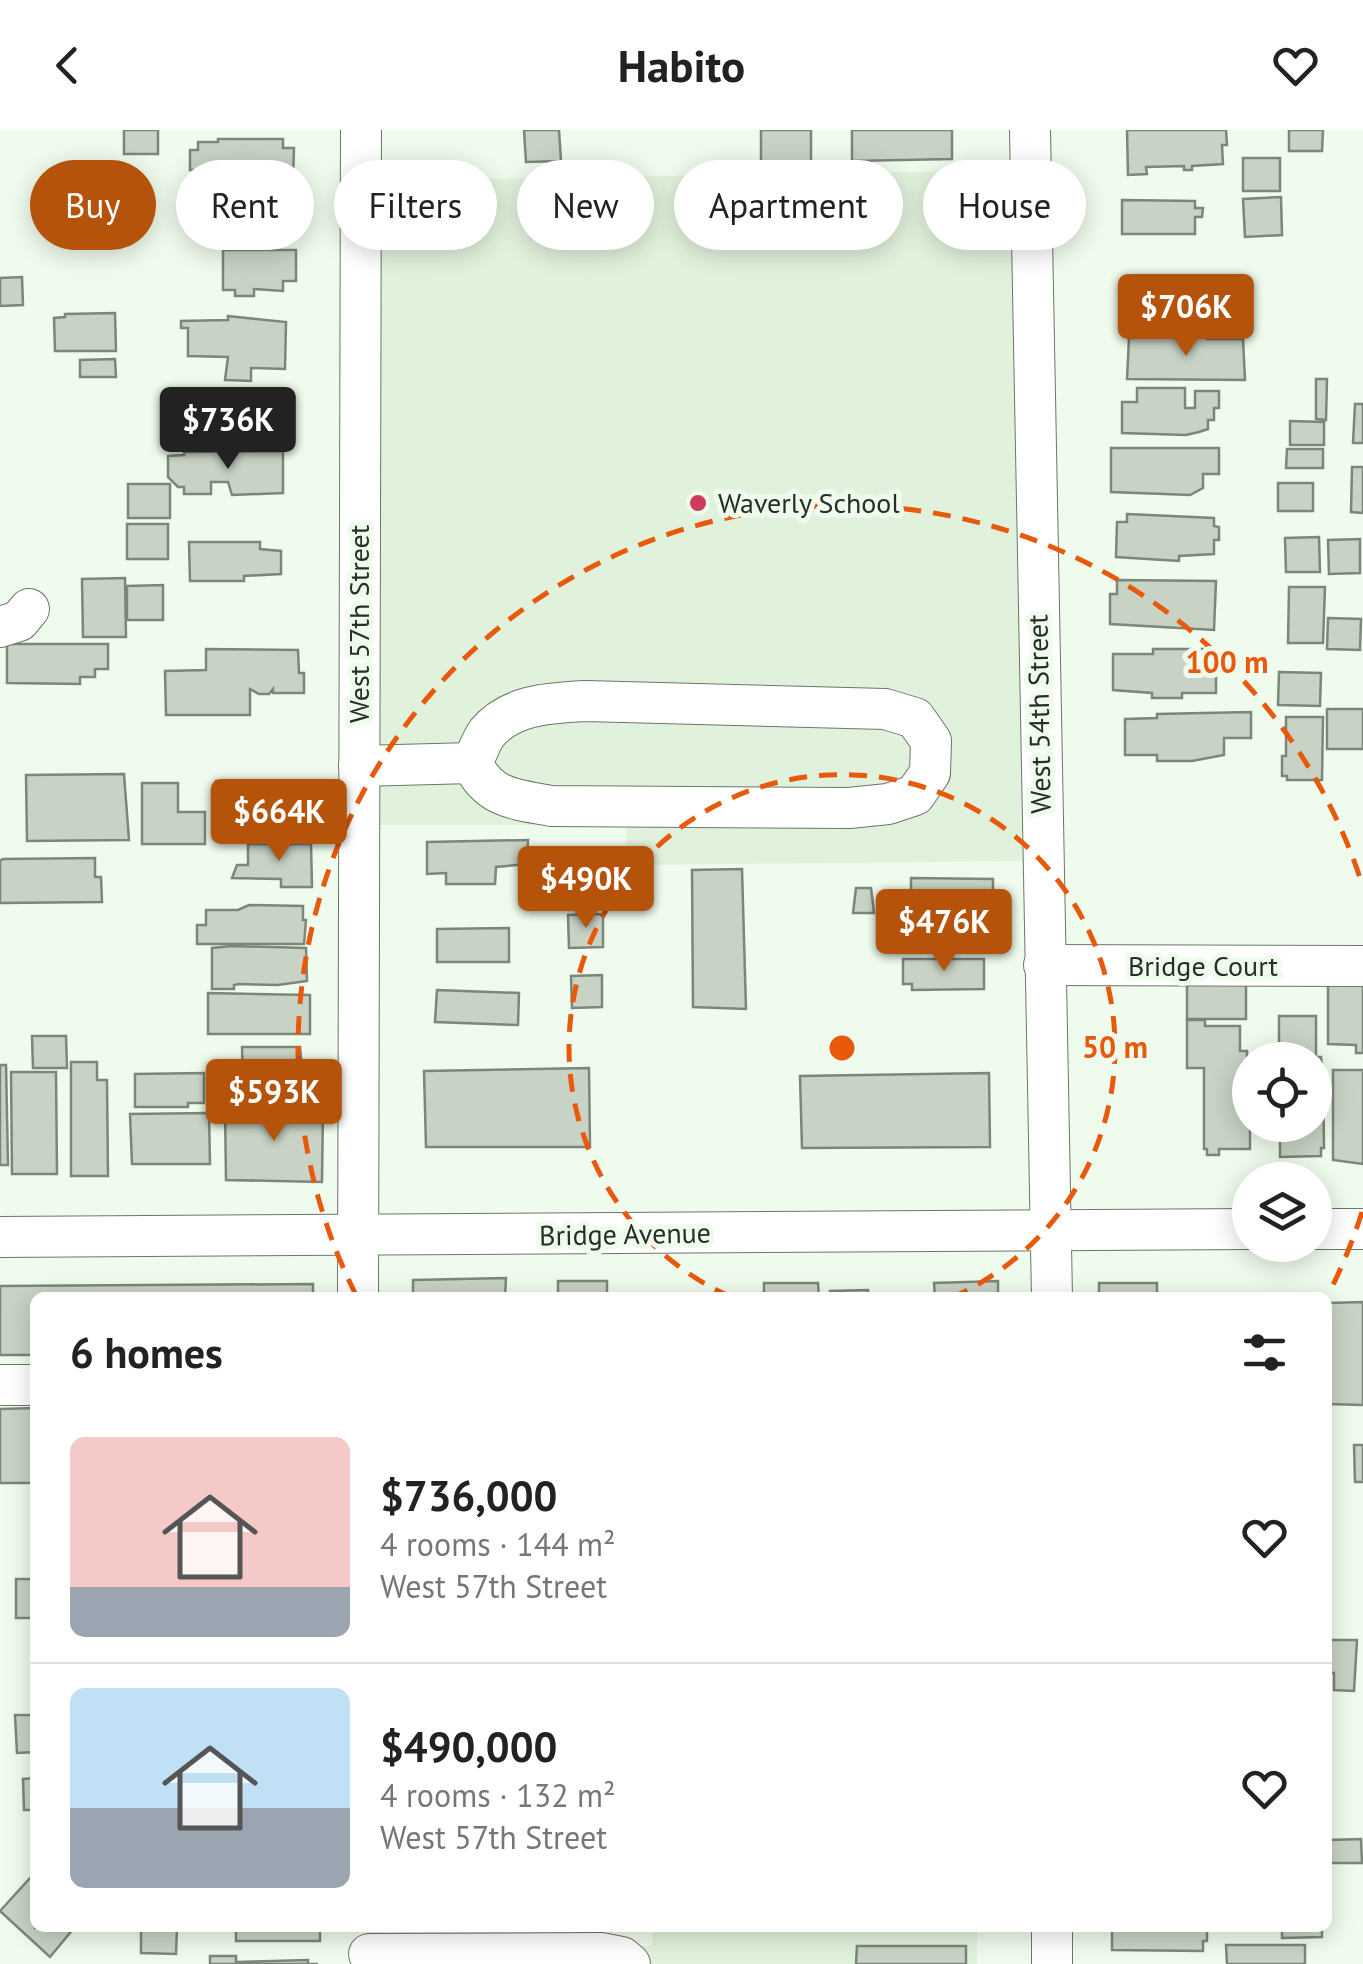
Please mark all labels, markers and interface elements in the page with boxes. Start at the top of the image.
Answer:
text: Habito [618,36,745,94]
icon: back [40,38,95,93]
icon: heart [1268,38,1323,93]
chip: Buy [30,160,156,250]
chip: Rent [176,160,314,250]
chip: Filters [334,160,497,250]
chip: New [517,160,654,250]
chip: Apartment [674,160,903,250]
chip: House [923,160,1086,250]
pin: $706K [1116,274,1256,359]
text: $706K [1140,285,1232,327]
pin: $736K [158,387,298,472]
text: $736K [182,398,274,440]
place label: Waverly School [718,484,900,521]
marker: Waverly School [687,492,709,514]
street label: West 57th Street [340,524,377,723]
street label: West 54th Street [1018,614,1059,814]
text: 100 m [1186,642,1268,681]
pin: $664K [209,779,349,864]
text: $664K [233,790,325,832]
pin: $490K [516,846,656,931]
text: $490K [540,857,632,899]
pin: $476K [874,889,1014,974]
text: $476K [898,900,990,942]
street label: Bridge Court [1128,947,1279,984]
text: 50 m [1082,1027,1148,1066]
centre of rings [824,1030,860,1066]
map controls [1232,1042,1332,1262]
button: locate [1232,1042,1332,1142]
pin: $593K [204,1059,344,1144]
text: $593K [228,1070,320,1112]
button: layers [1232,1162,1332,1262]
street label: Bridge Avenue [539,1214,711,1253]
text: 6 homes [70,1325,223,1380]
icon: filters [1237,1325,1292,1380]
text: $736,000 [380,1468,557,1523]
icon: home [150,1477,270,1597]
icon: heart [1237,1510,1292,1565]
text: 4 rooms · 144 m² [380,1523,616,1565]
text: West 57th Street [380,1565,607,1607]
text: $490,000 [380,1719,557,1774]
icon: home [150,1728,270,1848]
icon: heart [1237,1761,1292,1816]
text: 4 rooms · 132 m² [380,1774,616,1816]
text: West 57th Street [380,1816,607,1858]

